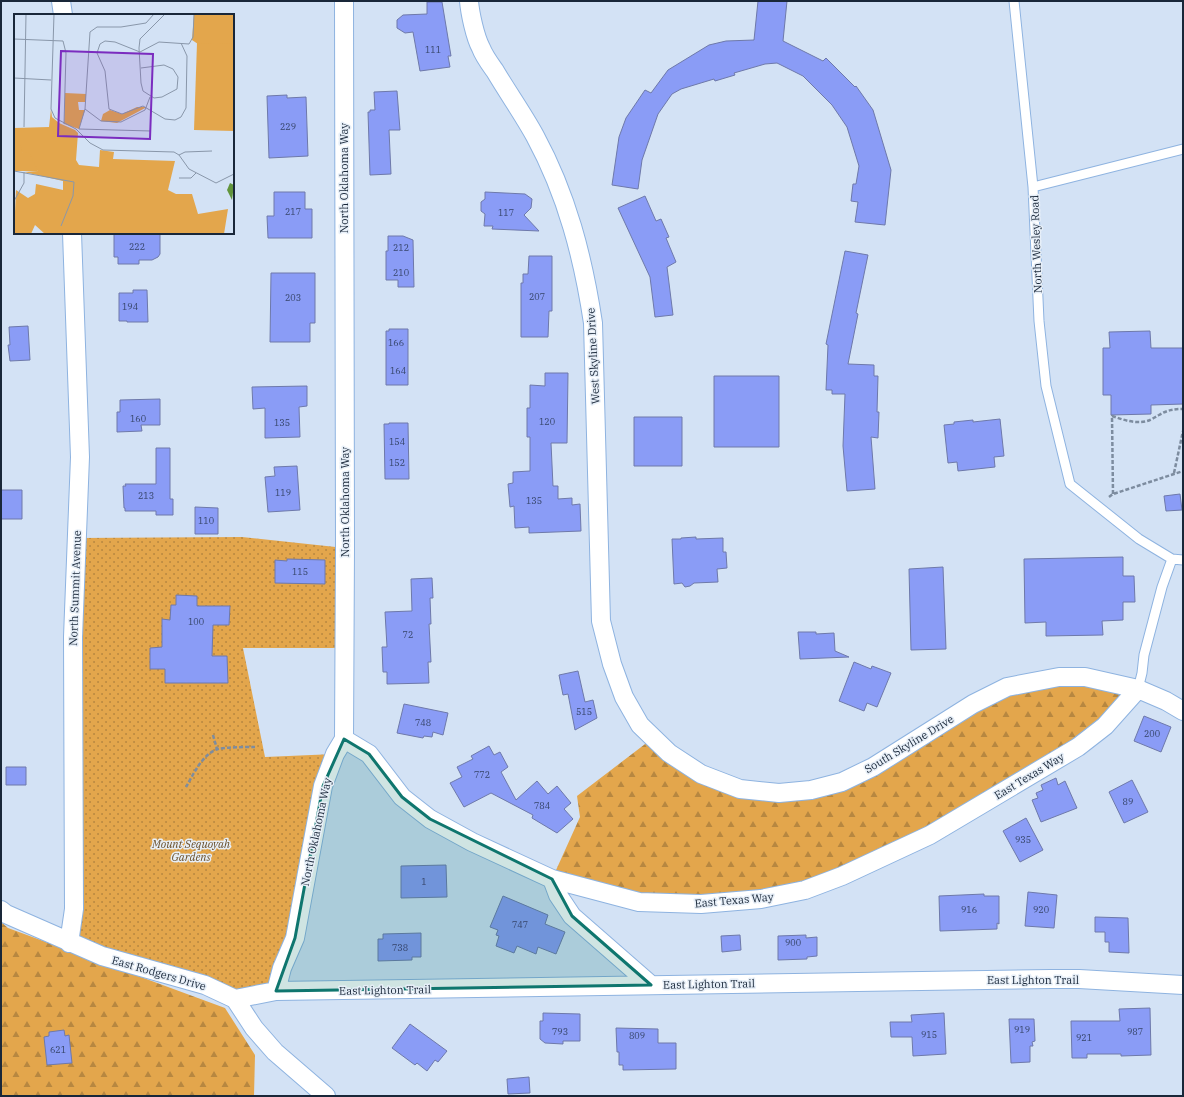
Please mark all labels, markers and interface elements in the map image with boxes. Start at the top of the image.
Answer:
inset map [14,14,234,234]
house number: 111 [425,44,441,55]
house number: 229 [280,121,296,132]
street label: North Oklahoma Way [337,123,351,233]
street label: North Wesley Road [1027,194,1045,293]
house number: 217 [285,206,301,217]
house number: 117 [498,207,514,218]
house number: 222 [129,241,145,252]
house number: 212 [393,242,409,253]
house number: 210 [393,267,409,278]
house number: 207 [529,291,545,302]
house number: 203 [285,292,301,303]
house number: 194 [122,301,138,312]
street label: West Skyline Drive [583,307,603,405]
house number: 166 [388,337,404,348]
house number: 164 [390,365,406,376]
house number: 160 [130,413,146,424]
house number: 120 [539,416,555,427]
house number: 135 [274,417,290,428]
house number: 154 [389,436,405,447]
street label: North Oklahoma Way [338,447,352,557]
house number: 152 [389,457,405,468]
house number: 119 [275,487,291,498]
house number: 213 [138,490,154,501]
house number: 135 [526,495,542,506]
house number: 110 [198,515,214,526]
street label: North Summit Avenue [66,530,84,646]
house number: 115 [292,566,308,577]
house number: 100 [188,616,204,627]
house number: 72 [403,629,413,640]
house number: 515 [576,706,592,717]
street label: South Skyline Drive [862,712,956,776]
house number: 748 [415,717,431,728]
house number: 200 [1144,728,1160,739]
street label: East Texas Way [991,750,1067,802]
house number: 772 [474,769,490,780]
street label: North Oklahoma Way [298,776,334,887]
house number: 89 [1123,796,1133,807]
house number: 784 [534,800,550,811]
house number: 935 [1015,834,1031,845]
park label: Mount Sequoyah Gardens [151,837,230,864]
house number: 1 [421,876,427,887]
street label: East Texas Way [694,890,774,910]
house number: 916 [961,904,977,915]
house number: 920 [1033,904,1049,915]
house number: 747 [512,919,528,930]
house number: 900 [785,937,801,948]
house number: 738 [392,942,408,953]
street label: East Rodgers Drive [110,953,208,993]
street label: East Lighton Trail [987,973,1079,987]
street label: East Lighton Trail [663,976,755,992]
street label: East Lighton Trail [339,982,431,998]
house number: 919 [1014,1024,1030,1035]
house number: 793 [552,1026,568,1037]
house number: 987 [1127,1026,1143,1037]
house number: 915 [921,1029,937,1040]
house number: 809 [629,1030,645,1041]
house number: 921 [1076,1032,1092,1043]
house number: 621 [50,1044,66,1055]

